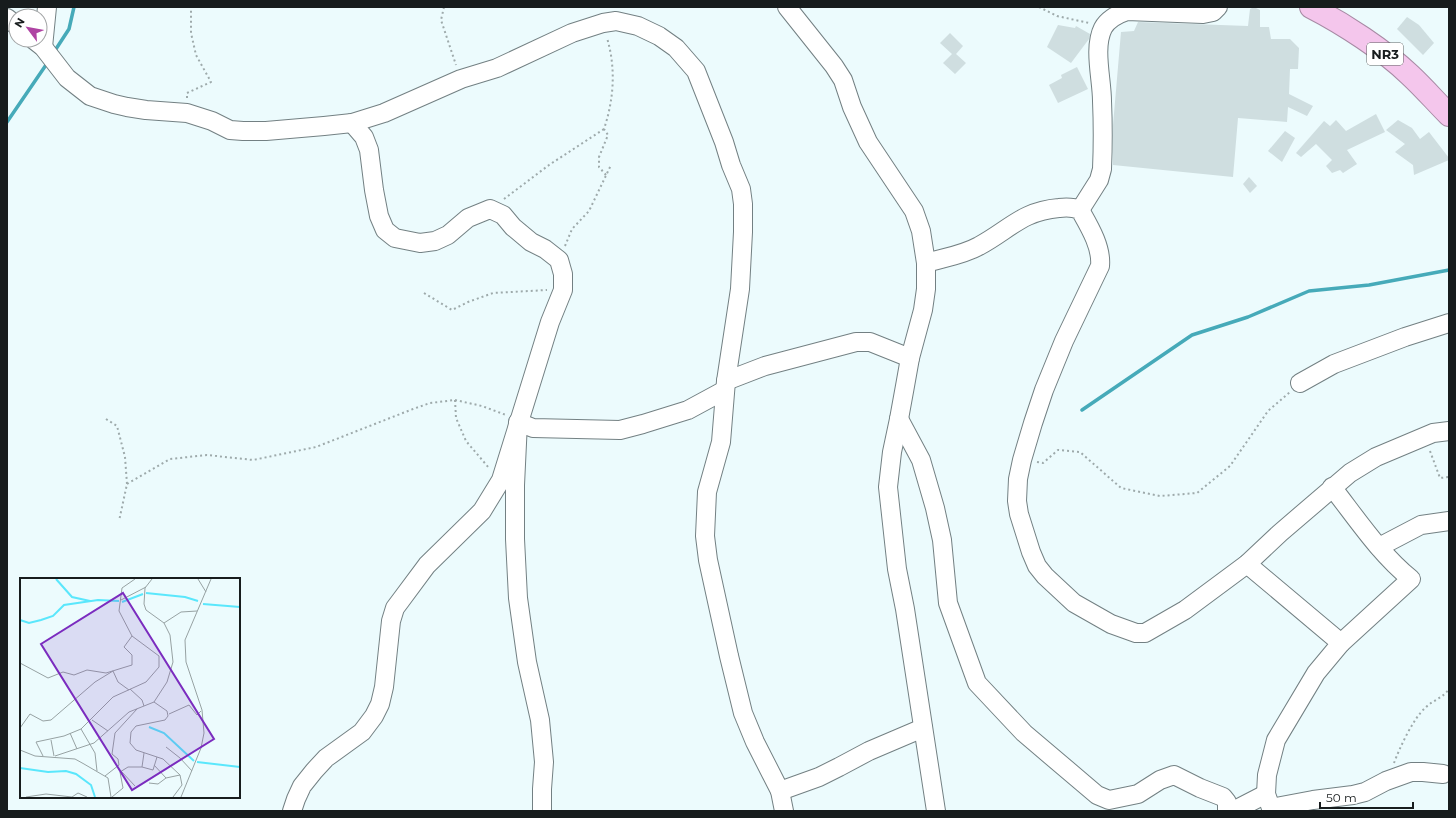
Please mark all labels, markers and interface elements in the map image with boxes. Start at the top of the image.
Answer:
north arrow [8,8,48,48]
text: N [11,15,28,30]
road number: NR3 [1367,43,1403,65]
inset map [20,578,240,798]
scale bar [1320,784,1413,810]
text: 50 m [1326,790,1357,805]

